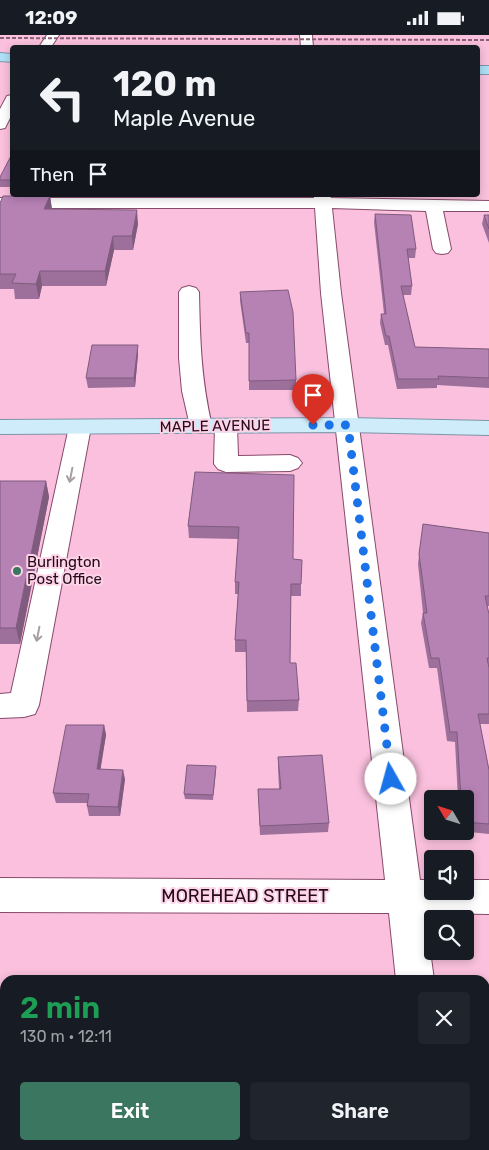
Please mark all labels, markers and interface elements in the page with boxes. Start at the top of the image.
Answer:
text: 12:09 [25,6,77,29]
text: 120 m [113,63,216,105]
icon: left [30,65,95,130]
text: Maple Avenue [113,105,255,132]
icon: arrive [84,160,112,188]
text: Then [30,163,74,186]
pin [292,374,334,425]
icon: arrive [299,381,327,409]
street label: MAPLE AVENUE [160,416,270,436]
one-way arrow [65,466,75,482]
place label: Burlington Post Office [27,553,102,588]
marker: Burlington Post Office [11,565,23,577]
one-way arrow [33,626,43,642]
position arrow [364,752,416,804]
north arrow [424,790,474,840]
map controls [424,790,474,960]
button: sound [424,850,474,900]
street label: MOREHEAD STREET [161,885,329,907]
button: search [424,910,474,960]
text: 2 min [20,990,100,1026]
button: close [418,992,470,1044]
text: 130 m · 12:11 [20,1027,112,1046]
button: Exit [20,1082,240,1140]
button: Share [250,1082,470,1140]

